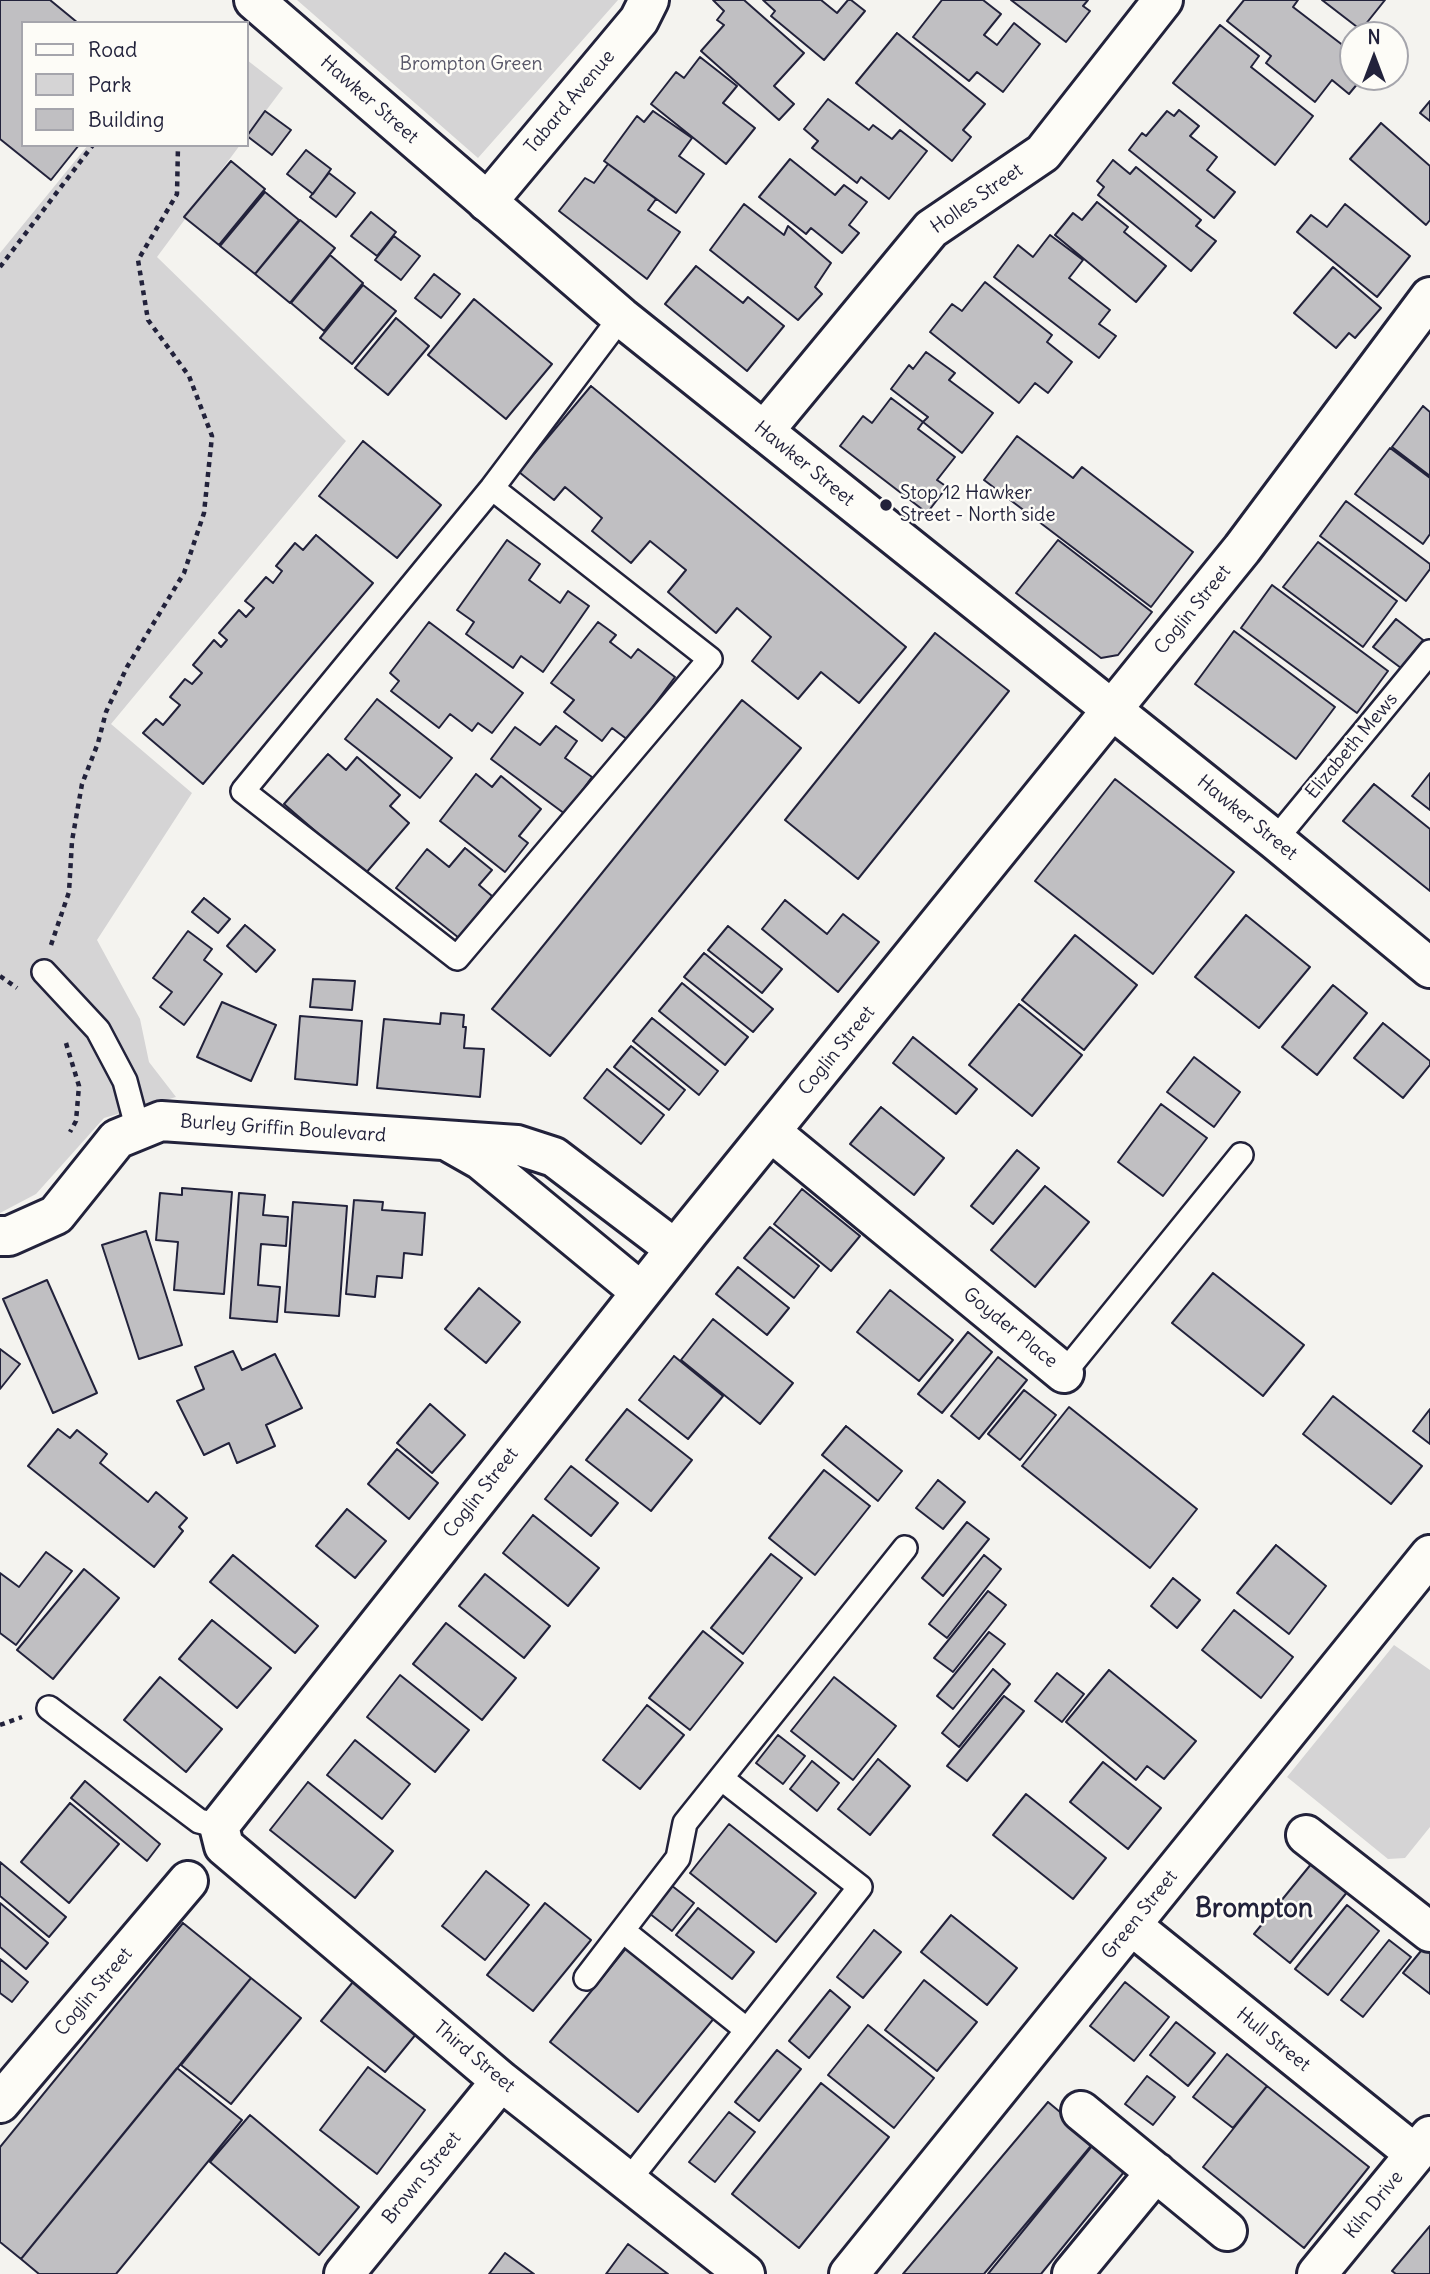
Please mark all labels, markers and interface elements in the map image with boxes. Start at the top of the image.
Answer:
legend [21,21,248,147]
north arrow [1339,21,1409,91]
text: N [1367,25,1381,49]
text: Road [88,36,137,63]
street label: Tabard Avenue [520,46,620,158]
street label: Hawker Street [315,51,423,149]
park label: Brompton Green [399,54,543,76]
text: Park [88,71,131,98]
text: Building [88,106,164,133]
street label: Holles Street [927,159,1027,239]
street label: Hawker Street [749,417,859,511]
place label: Stop 12 Hawker Street - North side [900,483,1055,527]
marker: Stop 12 Hawker Street - North side [878,497,894,513]
street label: Coglin Street [1150,561,1236,659]
street label: Elizabeth Mews [1301,688,1403,804]
street label: Hawker Street [1192,771,1302,865]
street label: Coglin Street [794,1002,880,1100]
street label: Burley Griffin Boulevard [179,1110,387,1148]
street label: Goyder Place [958,1283,1062,1373]
street label: Coglin Street [439,1443,523,1543]
street label: Green Street [1097,1866,1183,1964]
district label: Brompton [1195,1894,1313,1926]
street label: Coglin Street [50,1943,138,2041]
street label: Hull Street [1231,2003,1315,2077]
street label: Third Street [429,2016,519,2098]
street label: Brown Street [378,2127,466,2229]
street label: Kiln Drive [1340,2166,1408,2244]

